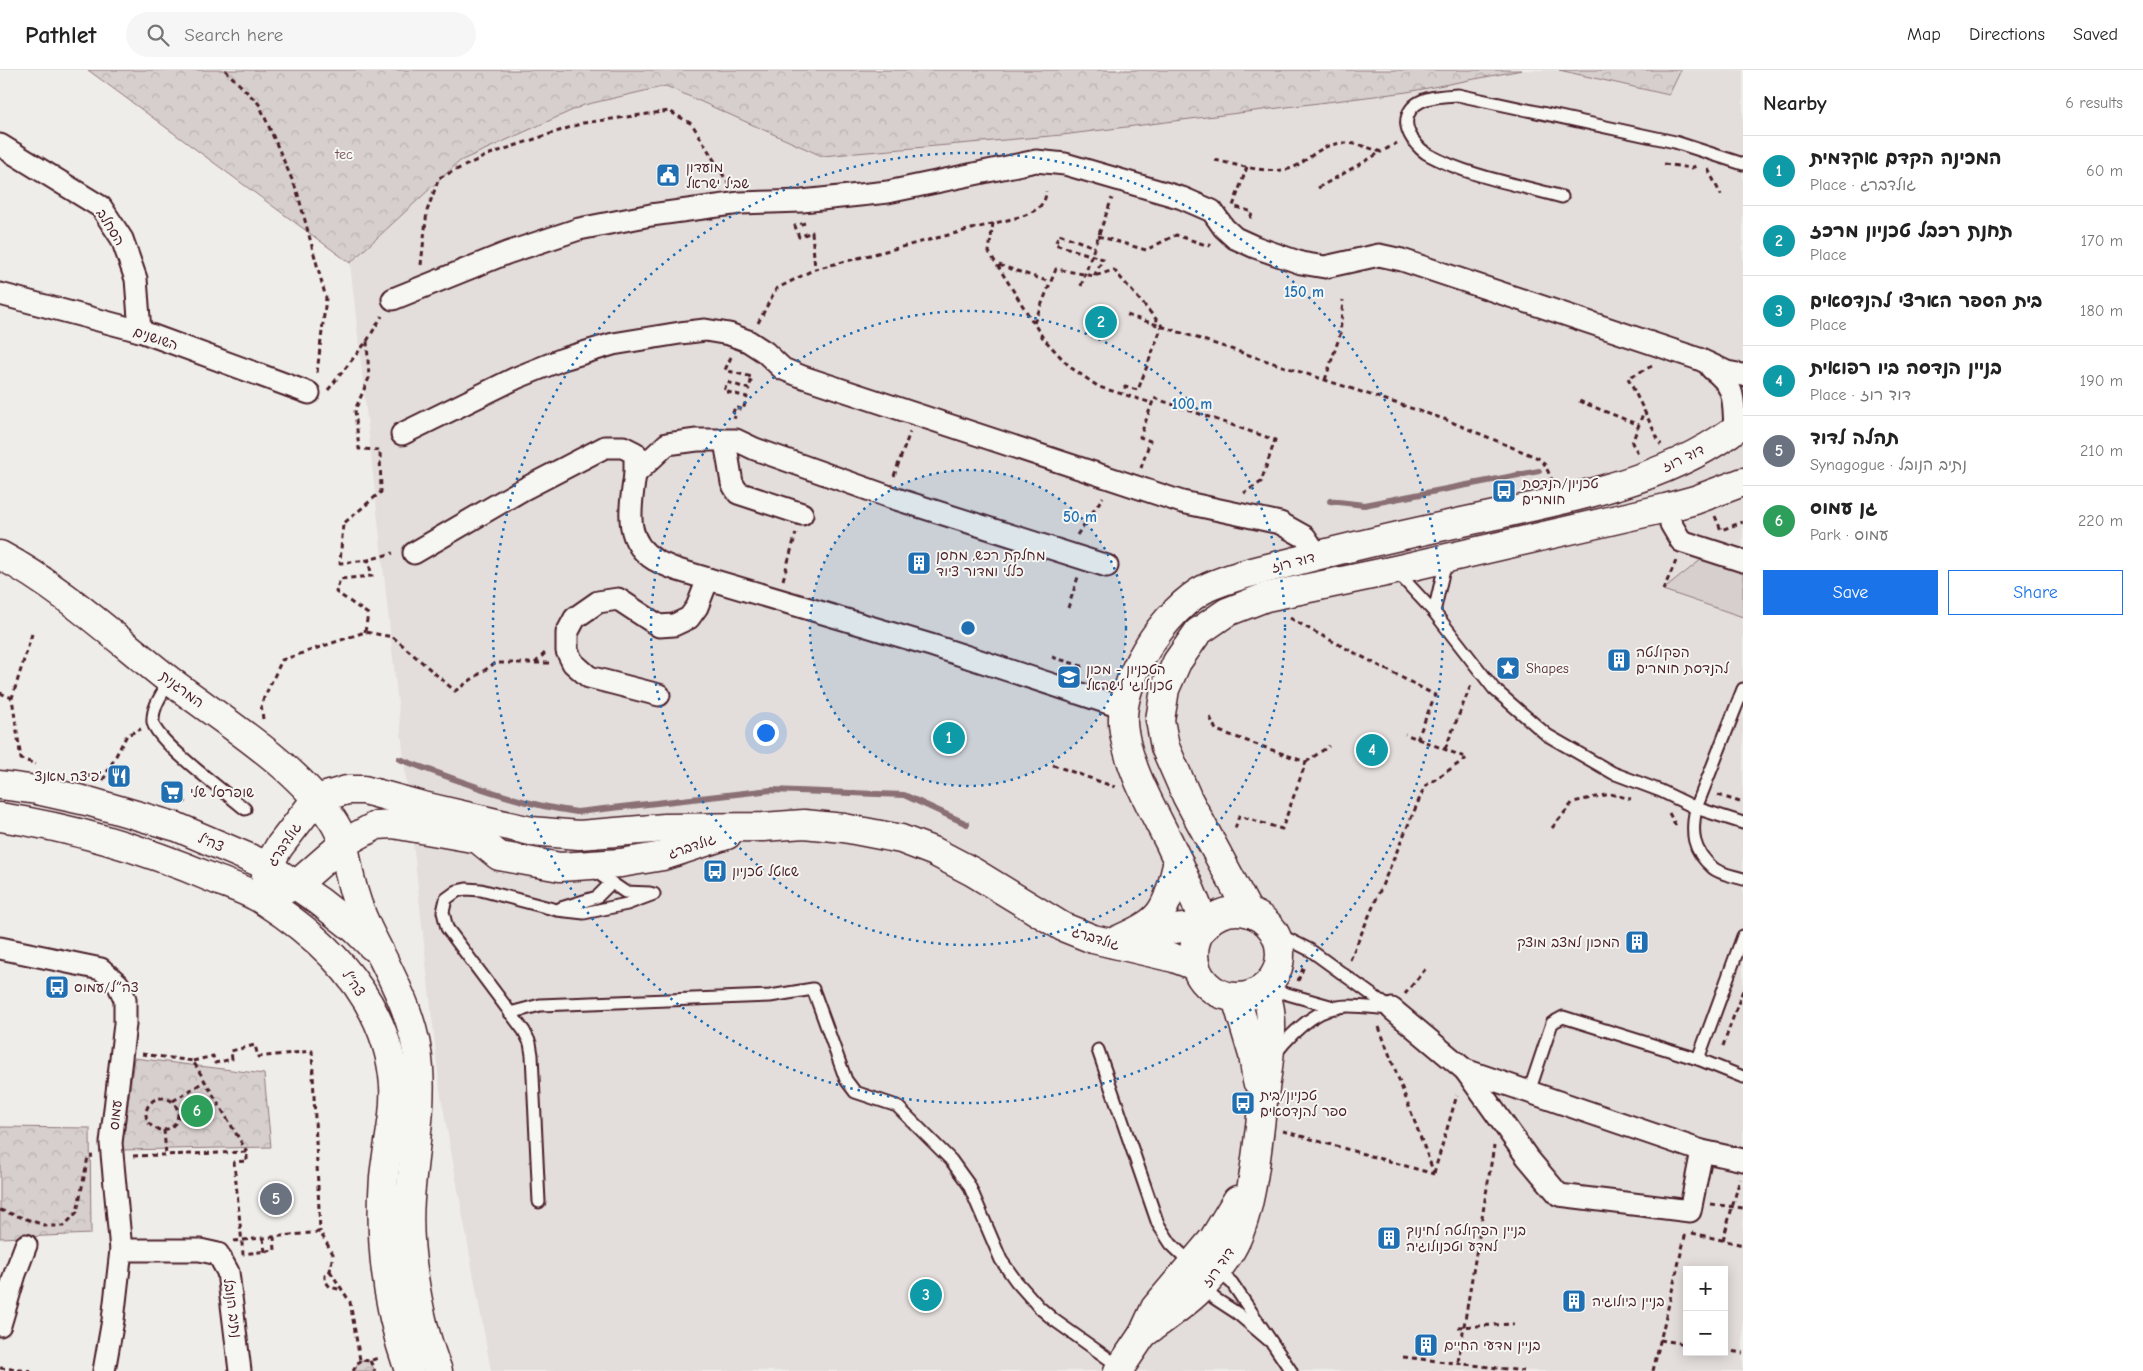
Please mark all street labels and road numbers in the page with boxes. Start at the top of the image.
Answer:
street label: הסחלב [93,206,128,249]
street label: השושנים [131,323,180,354]
street label: דוד רוז [1659,441,1707,476]
street label: דוד רוז [1269,548,1317,576]
street label: המרגנית [156,667,207,711]
street label: גולדברג [264,819,305,869]
street label: צה"ל [195,829,226,855]
street label: גולדברג [666,830,719,863]
street label: גולדברג [1070,923,1122,954]
street label: צה״ל [338,967,369,1000]
street label: עמוס [105,1099,126,1131]
street label: דוד רוז [1199,1244,1238,1290]
street label: נתיב הנובל [220,1277,245,1339]

